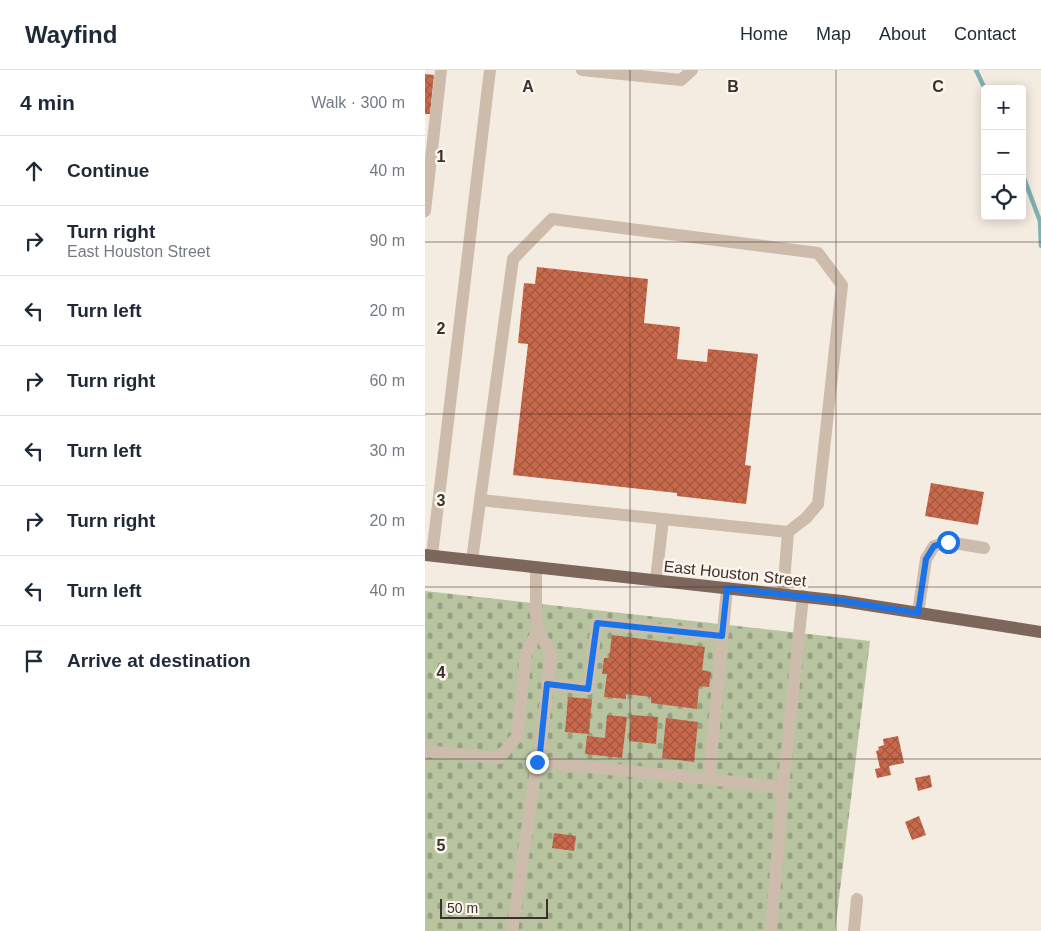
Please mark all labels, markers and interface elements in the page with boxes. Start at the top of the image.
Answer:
text: Wayfind [25,21,117,48]
text: Home [740,24,788,44]
text: Map [816,24,851,44]
text: About [879,24,926,44]
text: Contact [954,24,1016,44]
text: A [522,78,534,95]
text: B [727,78,739,95]
text: C [932,78,944,95]
map controls [981,85,1026,220]
button: + [981,85,1026,130]
text: 4 min [20,91,75,114]
text: Walk · 300 m [311,94,405,111]
button: − [981,130,1026,175]
text: 1 [437,148,446,165]
icon: ahead [20,157,48,185]
text: Continue [67,160,149,181]
text: 40 m [369,162,405,179]
button: locate [981,175,1026,220]
text: Turn right [67,221,155,242]
icon: right [20,227,48,255]
text: 90 m [369,232,405,249]
text: East Houston Street [67,243,210,260]
icon: left [20,297,48,325]
text: Turn left [67,300,142,321]
text: 20 m [369,302,405,319]
text: 2 [437,320,446,337]
icon: right [20,367,48,395]
text: Turn right [67,370,155,391]
text: 60 m [369,372,405,389]
icon: left [20,437,48,465]
text: Turn left [67,440,142,461]
text: 30 m [369,442,405,459]
text: 3 [437,492,446,509]
icon: right [20,507,48,535]
text: Turn right [67,510,155,531]
text: 20 m [369,512,405,529]
route start [937,531,960,554]
street label: East Houston Street [663,558,808,589]
icon: left [20,577,48,605]
text: Turn left [67,580,142,601]
text: 40 m [369,582,405,599]
icon: arrive [20,647,48,675]
text: Arrive at destination [67,650,251,671]
text: 4 [437,664,446,681]
route end [526,751,549,774]
text: 5 [437,837,446,854]
scale bar [440,896,547,919]
text: 50 m [447,900,478,916]

